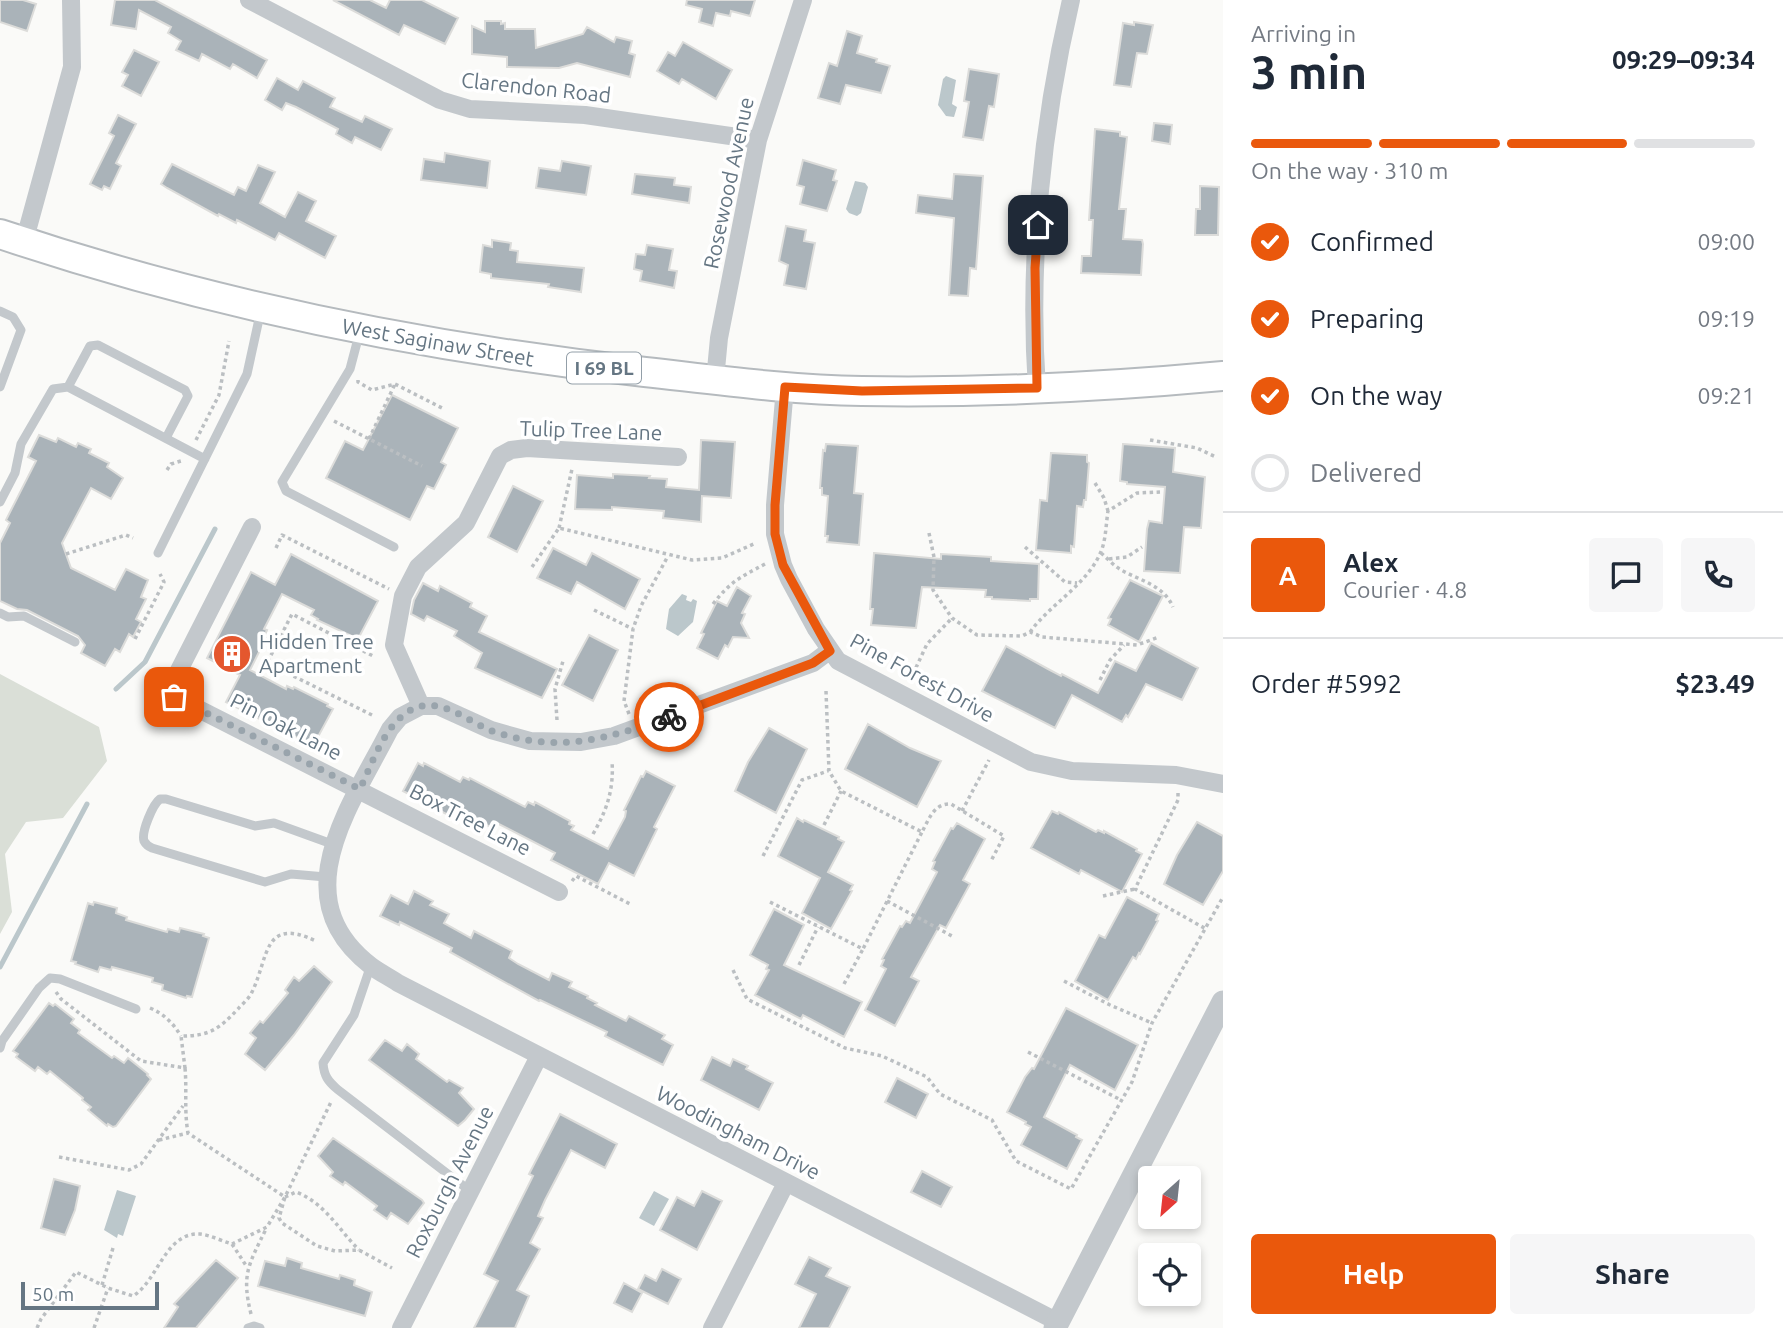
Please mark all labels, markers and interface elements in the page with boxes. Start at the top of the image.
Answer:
text: Arriving in [1251,21,1356,46]
text: 09:29–09:34 [1612,45,1755,74]
text: 3 min [1251,46,1367,98]
street label: Clarendon Road [460,67,612,107]
street label: Rosewood Avenue [698,95,758,271]
text: On the way · 310 m [1251,158,1448,183]
pin [1008,195,1068,255]
icon: home [1019,206,1057,244]
icon: check [1251,223,1289,261]
text: Confirmed [1310,227,1434,256]
text: 09:00 [1697,229,1755,254]
icon: check [1251,300,1289,338]
text: Preparing [1310,304,1424,333]
text: 09:19 [1697,306,1755,331]
street label: West Saginaw Street [340,313,536,371]
road number: I 69 BL [567,352,641,384]
icon: check [1251,377,1289,415]
text: On the way [1310,381,1442,410]
text: 09:21 [1697,383,1755,408]
street label: Tulip Tree Lane [519,416,663,444]
text: Delivered [1310,458,1422,487]
button: chat [1589,538,1663,612]
button: phone [1681,538,1755,612]
text: Alex [1343,548,1398,577]
text: A [1279,561,1297,590]
text: Courier · 4.8 [1343,577,1467,602]
street label: Pine Forest Drive [846,628,999,727]
place label: Hidden Tree Apartment [259,629,374,677]
building icon: Hidden Tree Apartment [211,633,253,675]
pin [144,667,204,727]
text: Order #5992 [1251,669,1402,698]
text: $23.49 [1675,669,1755,698]
icon: bag [155,678,193,716]
courier [634,682,704,752]
street label: Pin Oak Lane [227,688,346,765]
icon: bike [650,698,688,736]
street label: Box Tree Lane [406,778,535,860]
street label: Woodingham Drive [653,1080,824,1184]
street label: Roxburgh Avenue [400,1101,498,1262]
north arrow [1138,1166,1200,1228]
map controls [1138,1166,1201,1306]
button: Help [1251,1234,1496,1314]
button: Share [1510,1234,1755,1314]
button: locate [1138,1243,1201,1306]
scale bar [21,1279,159,1311]
text: 50 m [32,1283,74,1305]

